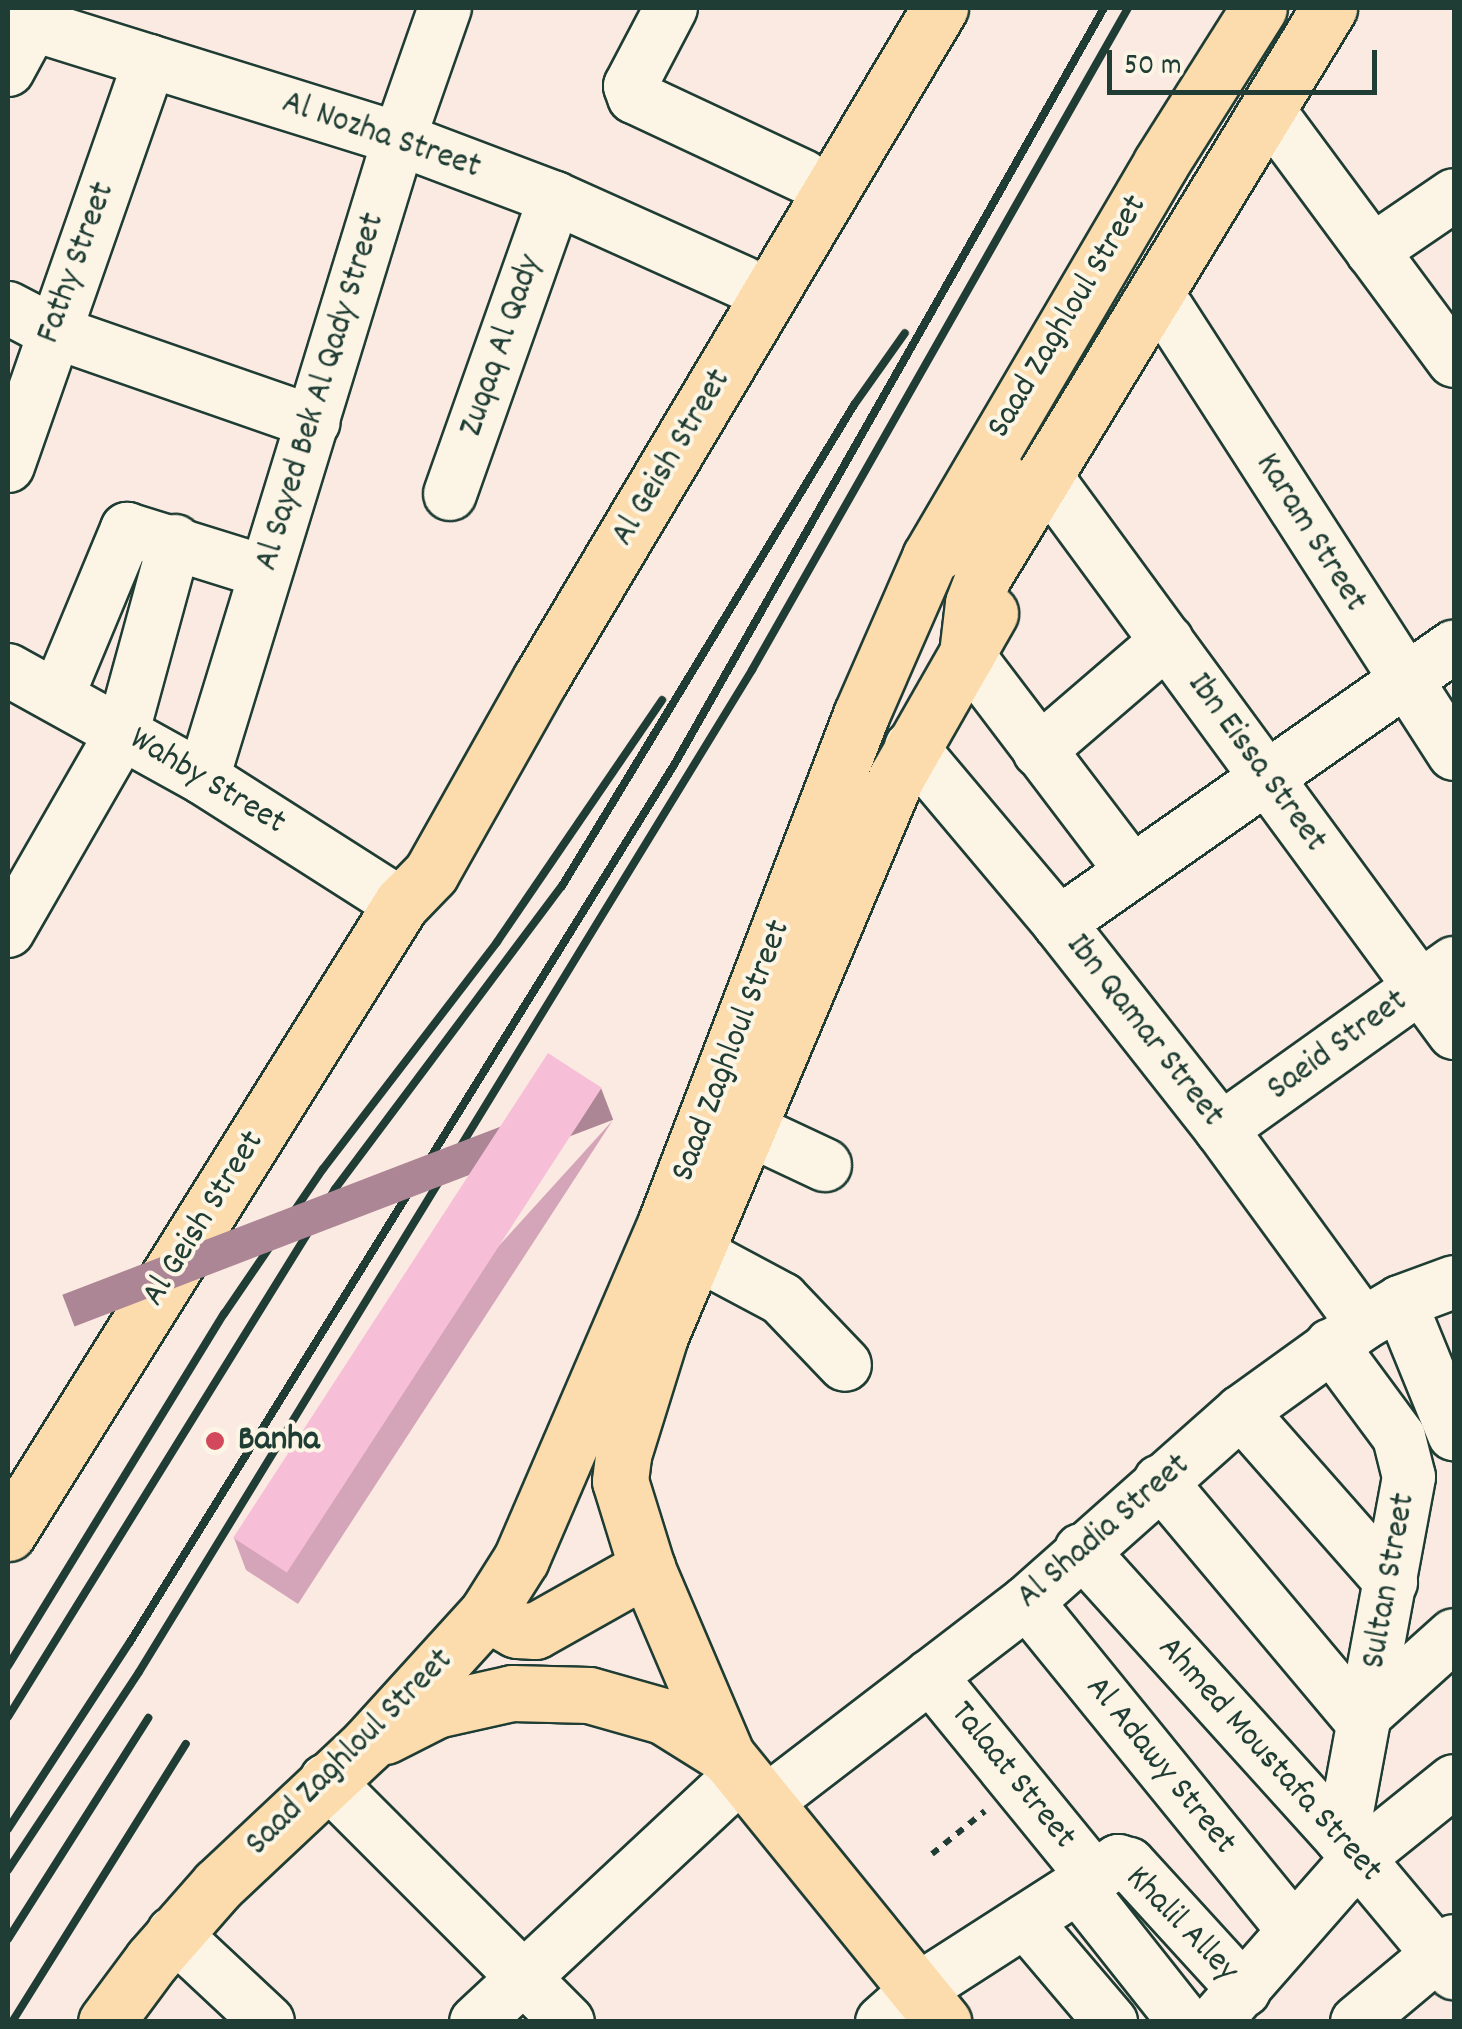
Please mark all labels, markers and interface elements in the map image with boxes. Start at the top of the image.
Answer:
scale bar [1112,30,1382,92]
text: 50 m [1124,46,1182,89]
street label: Al Nozha Street [276,82,486,190]
street label: Fathy Street [29,177,125,349]
street label: Saad Zaghloul Street [979,188,1157,446]
street label: Al Sayed Bek Al Qady Street [247,208,395,576]
street label: Zuqaq Al Qady [451,250,553,442]
street label: Al Geish Street [603,362,741,554]
street label: Karam Street [1245,446,1375,620]
street label: Ibn Eissa Street [1177,665,1335,861]
street label: Wahby Street [121,719,293,845]
street label: Saad Zaghloul Street [663,915,801,1187]
street label: Ibn Qamar Street [1056,926,1232,1136]
street label: Saeid Street [1260,981,1416,1111]
street label: Al Geish Street [134,1124,274,1314]
place label: Banha [238,1420,320,1462]
marker: Banha [202,1428,228,1454]
street label: Al Shadia Street [1009,1445,1199,1619]
street label: Sultan Street [1354,1490,1426,1672]
street label: Ahmed Moustafa Street [1148,1629,1390,1891]
street label: Saad Zaghloul Street [237,1640,463,1866]
street label: Al Adawy Street [1075,1668,1245,1864]
street label: Talaat Street [940,1694,1084,1858]
street label: Khalil Alley [1116,1858,1246,1992]

